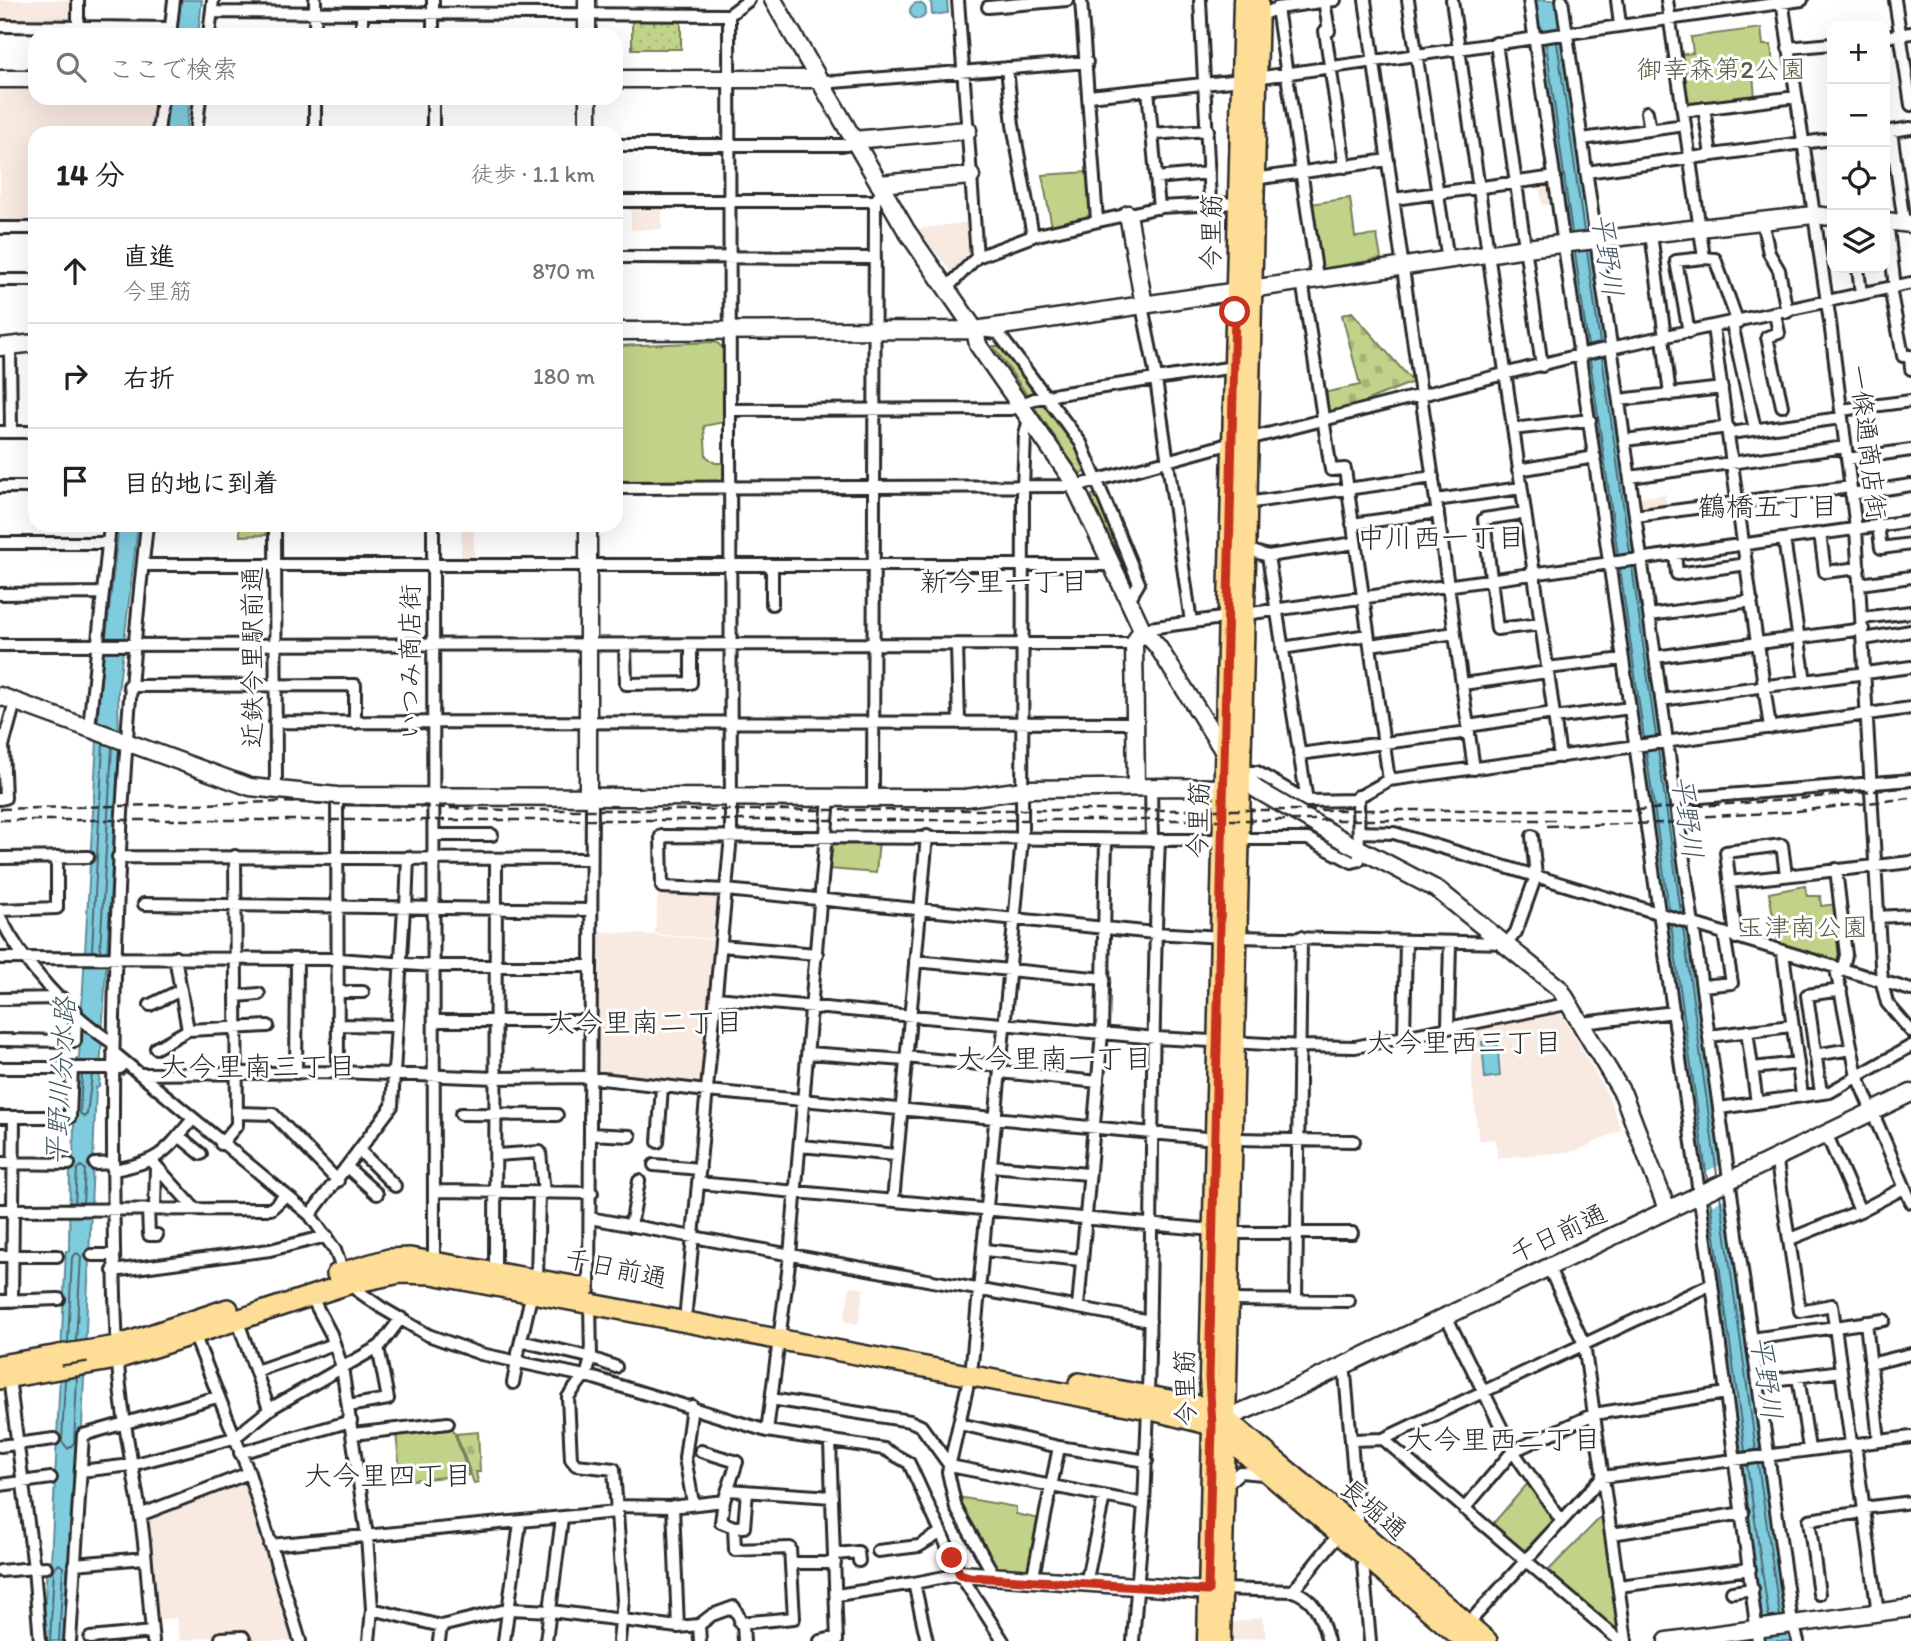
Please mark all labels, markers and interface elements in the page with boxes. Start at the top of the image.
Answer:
map controls [1827,21,1890,273]
button: + [1827,21,1890,84]
search box [28,28,623,105]
icon: search [52,48,90,86]
text: ここで検索 [108,53,238,85]
park label: 御幸森第2公園 [1636,53,1806,85]
button: − [1827,84,1890,147]
button: locate [1827,147,1890,210]
text: 14 分 [56,156,125,193]
text: 徒歩 · 1.1 km [471,160,595,188]
street label: 今里筋 [1194,193,1228,271]
button: layers [1827,210,1890,273]
water label: 平野川 [1585,211,1631,299]
text: 直進 [123,240,175,272]
icon: ahead [56,252,94,290]
text: 870 m [532,257,595,285]
text: 今里筋 [123,277,192,305]
route start [1219,296,1250,327]
icon: right [56,357,94,395]
text: 右折 [123,362,175,394]
text: 180 m [533,362,595,390]
street label: 一條通商店街 [1843,363,1893,521]
icon: arrive [56,462,94,500]
text: 目的地に到着 [123,467,279,499]
district label: 鶴橋五丁目 [1698,489,1838,523]
district label: 中川西一丁目 [1357,520,1525,554]
district label: 新今里一丁目 [920,564,1088,598]
street label: 近鉄今里駅前通 [236,566,268,748]
street label: いつみ商店街 [394,584,426,740]
water label: 平野川 [1665,773,1711,861]
street label: 今里筋 [1181,780,1215,860]
park label: 玉津南公園 [1738,911,1868,943]
water label: 平野川分水路 [39,994,81,1166]
district label: 大今里南二丁目 [547,1005,743,1039]
district label: 大今里西三丁目 [1366,1025,1562,1059]
district label: 大今里南一丁目 [956,1041,1152,1075]
district label: 大今里南三丁目 [160,1049,356,1083]
street label: 千日前通 [1504,1197,1612,1269]
street label: 千日前通 [562,1242,670,1294]
water label: 平野川 [1744,1334,1790,1422]
street label: 今里筋 [1168,1349,1202,1427]
district label: 大今里西二丁目 [1405,1422,1601,1456]
district label: 大今里四丁目 [304,1458,472,1492]
street label: 長堀通 [1334,1471,1414,1547]
route end [936,1542,967,1573]

